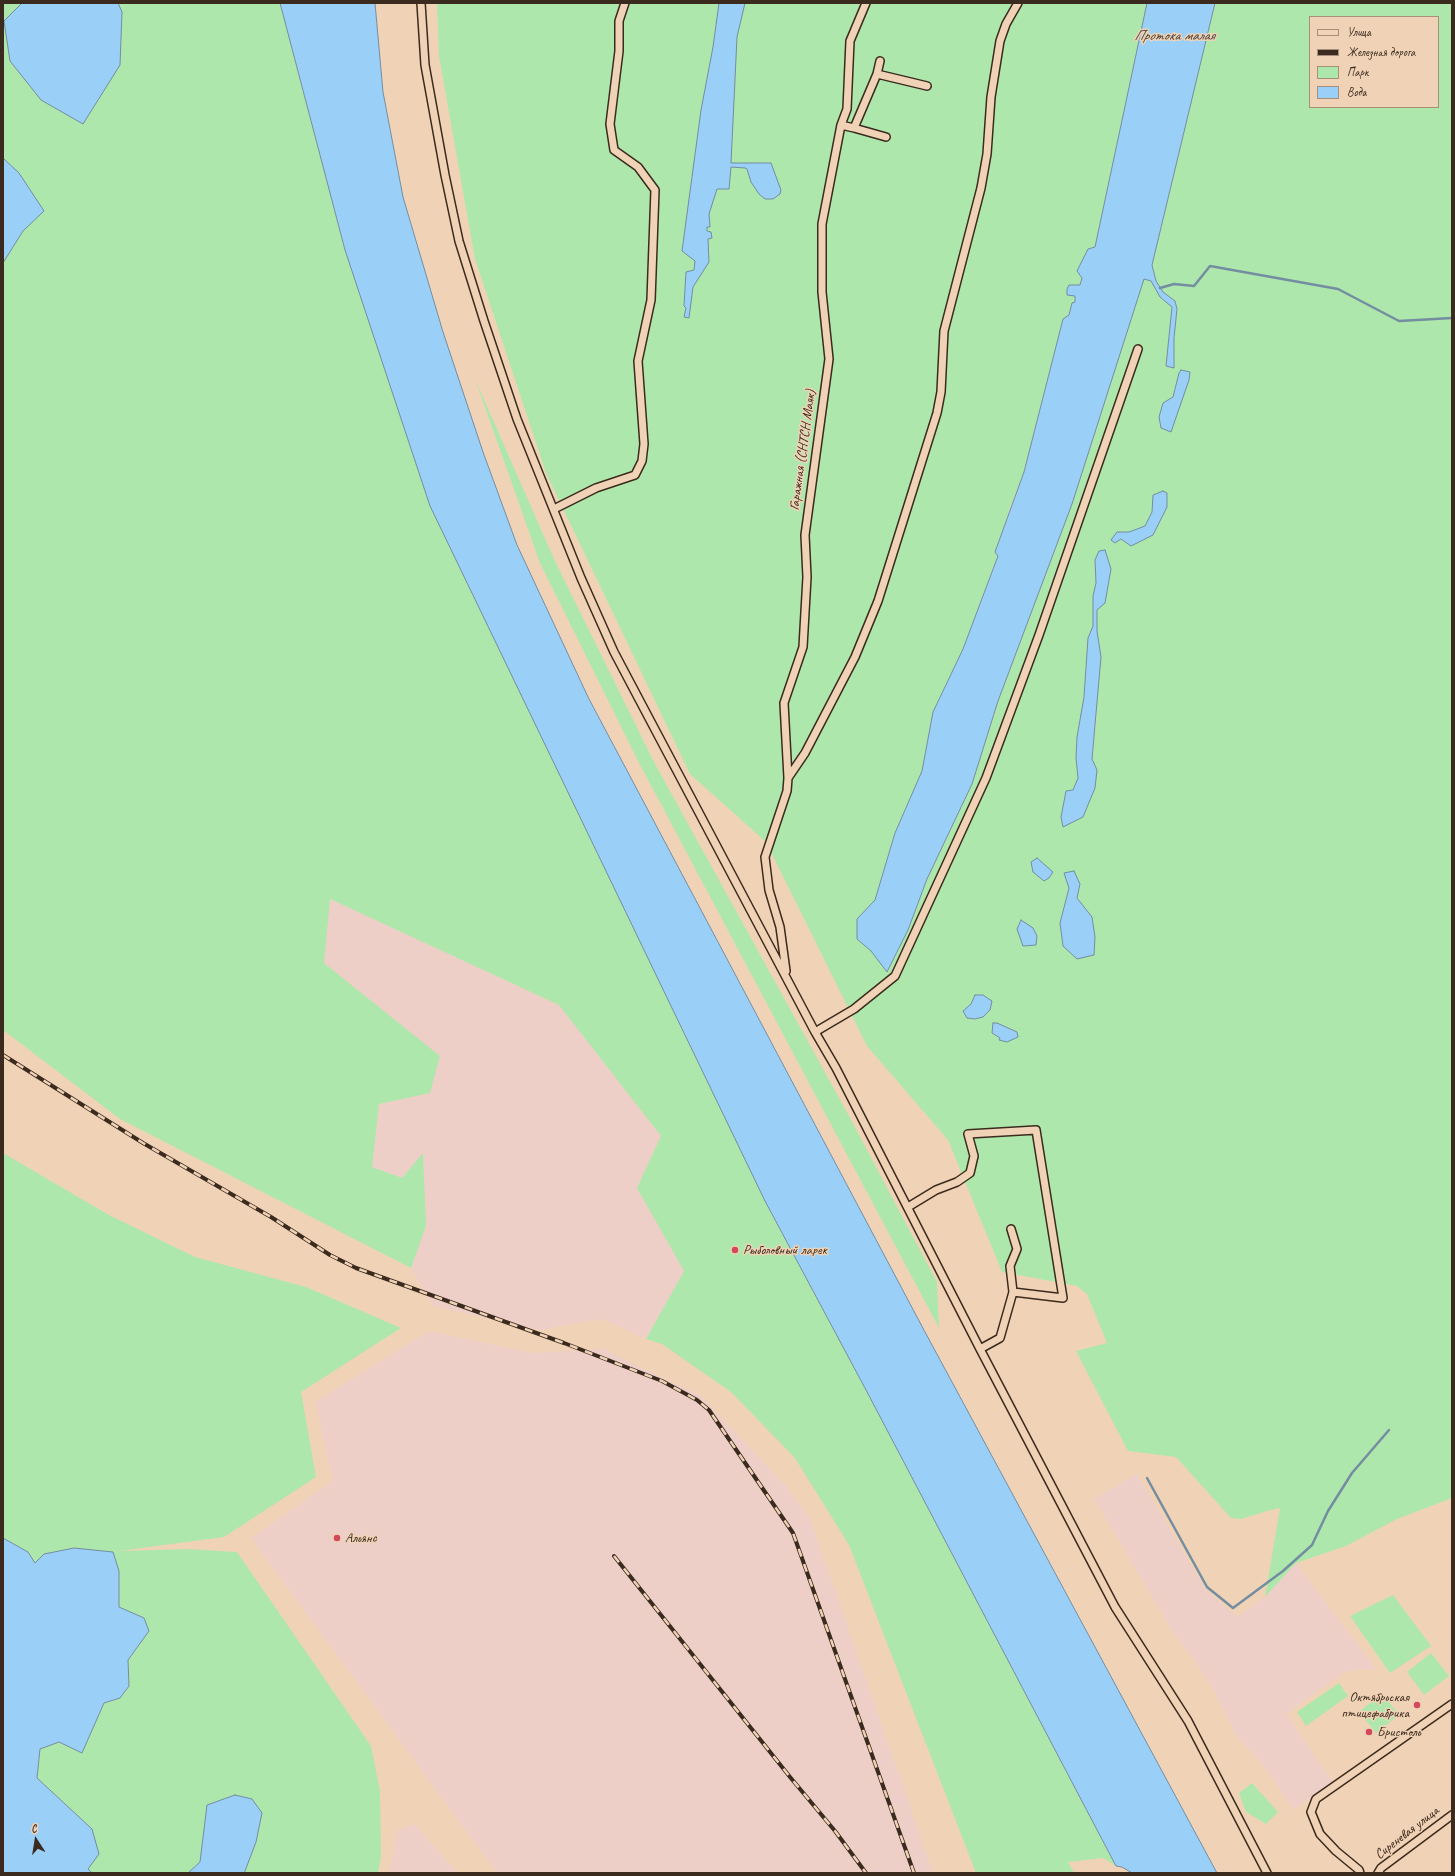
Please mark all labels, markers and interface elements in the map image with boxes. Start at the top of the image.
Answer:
legend [1309,16,1439,108]
text: Улица [1347,24,1371,40]
water label: Протока малая [1134,27,1214,45]
text: Железная дорога [1347,44,1415,60]
text: Парк [1347,64,1368,80]
text: Вода [1347,84,1366,100]
street label: Гаражная (СНТСН Маяк) [786,389,820,511]
place label: Рыболовный ларек [743,1242,827,1258]
marker: Рыболовный ларек [730,1245,740,1255]
place label: Альянс [345,1530,377,1546]
marker: Альянс [332,1533,342,1543]
place label: Октябрьская птицефабрика [1341,1689,1409,1722]
marker: Октябрьская птицефабрика [1412,1700,1422,1710]
place label: Бристоль [1377,1724,1421,1740]
marker: Бристоль [1364,1727,1374,1737]
street label: Сиреневая улица [1372,1803,1442,1863]
north arrow [16,1820,56,1860]
text: С [29,1821,38,1836]

